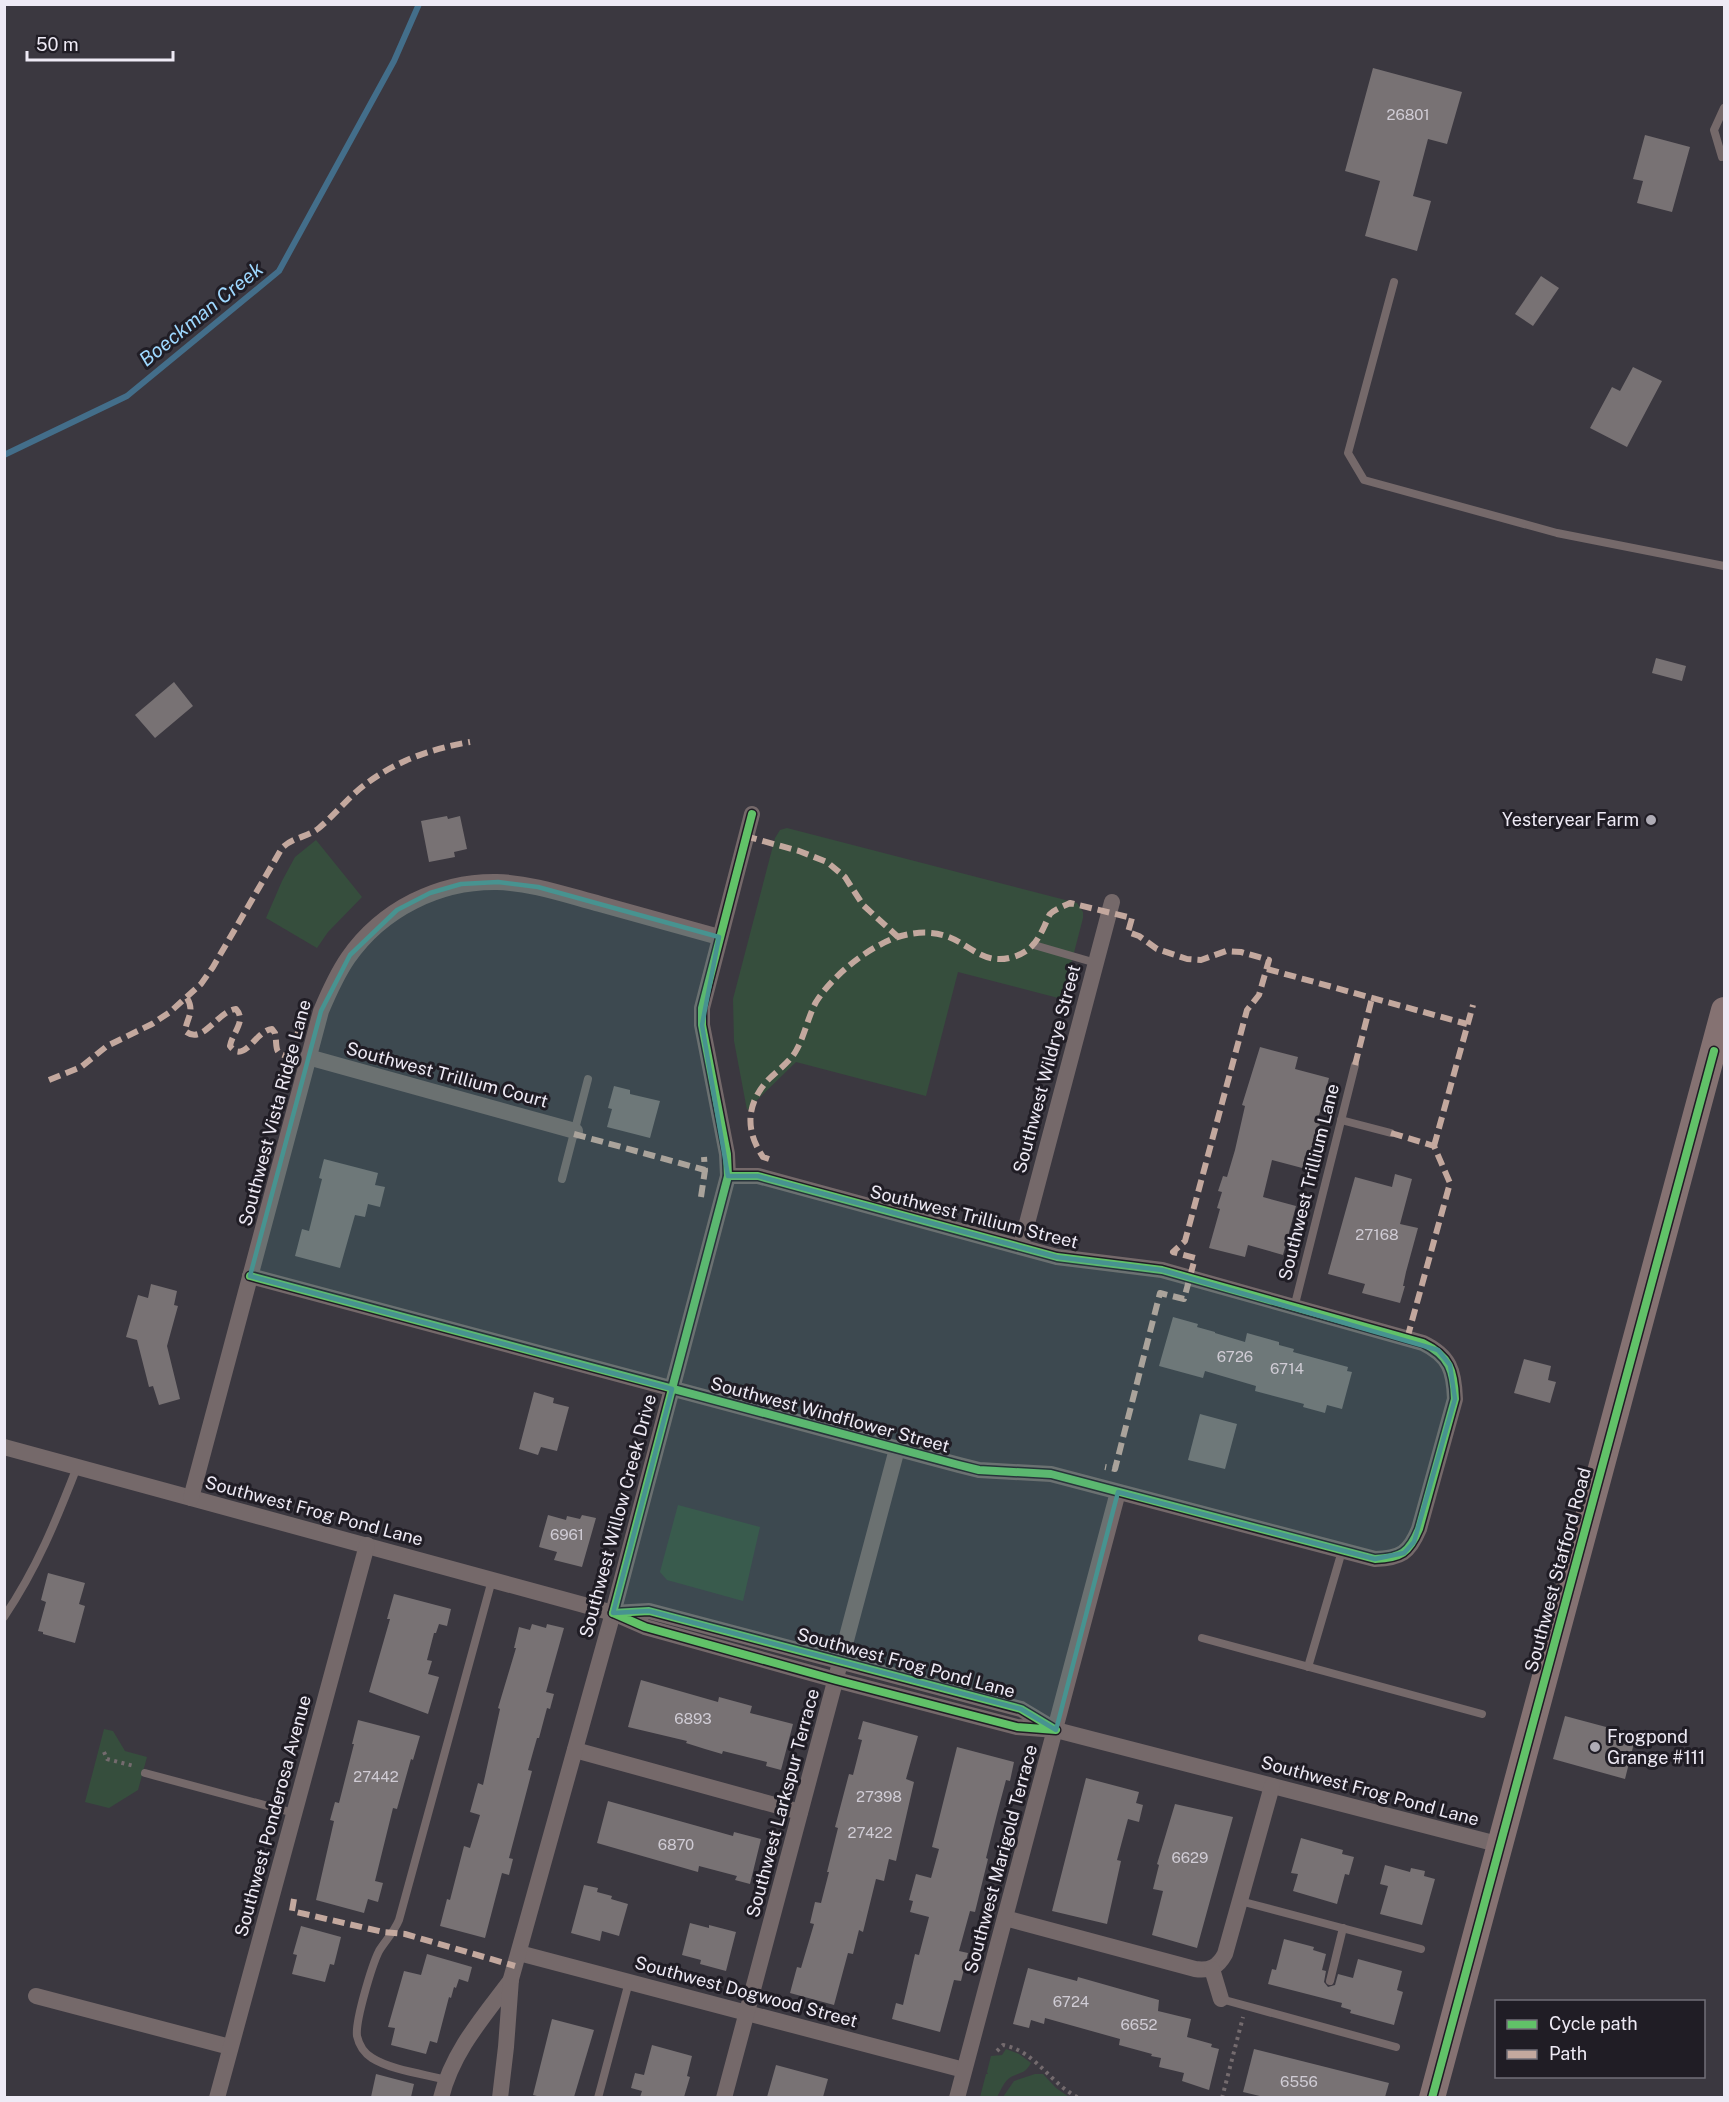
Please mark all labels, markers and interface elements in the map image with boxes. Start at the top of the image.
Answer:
scale bar [27,24,172,62]
text: 50 m [36,34,79,55]
house number: 26801 [1386,106,1430,123]
water label: Boeckman Creek [134,257,268,371]
place label: Yesteryear Farm [1502,809,1639,830]
marker: Yesteryear Farm [1644,813,1658,827]
street label: Southwest Wildrye Street [1009,962,1084,1175]
street label: Southwest Vista Ridge Lane [234,997,315,1228]
street label: Southwest Trillium Court [344,1037,550,1112]
street label: Southwest Trillium Lane [1274,1081,1343,1282]
street label: Southwest Trillium Street [868,1180,1080,1253]
house number: 27168 [1355,1226,1399,1243]
house number: 6726 [1217,1348,1253,1365]
house number: 6714 [1270,1360,1304,1377]
street label: Southwest Windflower Street [708,1372,952,1457]
street label: Southwest Willow Creek Drive [575,1392,660,1640]
street label: Southwest Stafford Road [1520,1465,1595,1674]
street label: Southwest Frog Pond Lane [203,1471,425,1550]
house number: 6961 [550,1526,584,1543]
street label: Southwest Frog Pond Lane [795,1623,1017,1702]
street label: Southwest Larkspur Terrace [742,1686,823,1920]
street label: Southwest Ponderosa Avenue [230,1693,315,1939]
house number: 6893 [674,1710,712,1727]
place label: Frogpond Grange #111 [1607,1726,1705,1768]
marker: Frogpond Grange #111 [1588,1740,1602,1754]
street label: Southwest Marigold Terrace [960,1742,1041,1975]
street label: Southwest Frog Pond Lane [1259,1751,1481,1830]
house number: 27442 [353,1768,399,1785]
house number: 27398 [856,1788,902,1805]
house number: 27422 [848,1824,892,1841]
house number: 6870 [658,1836,694,1853]
house number: 6629 [1172,1849,1208,1866]
street label: Southwest Dogwood Street [632,1952,860,2031]
house number: 6724 [1053,1993,1089,2010]
legend [1495,2000,1705,2078]
text: Cycle path [1549,2013,1638,2034]
house number: 6652 [1120,2016,1158,2033]
text: Path [1549,2043,1587,2064]
house number: 6556 [1280,2073,1318,2090]

